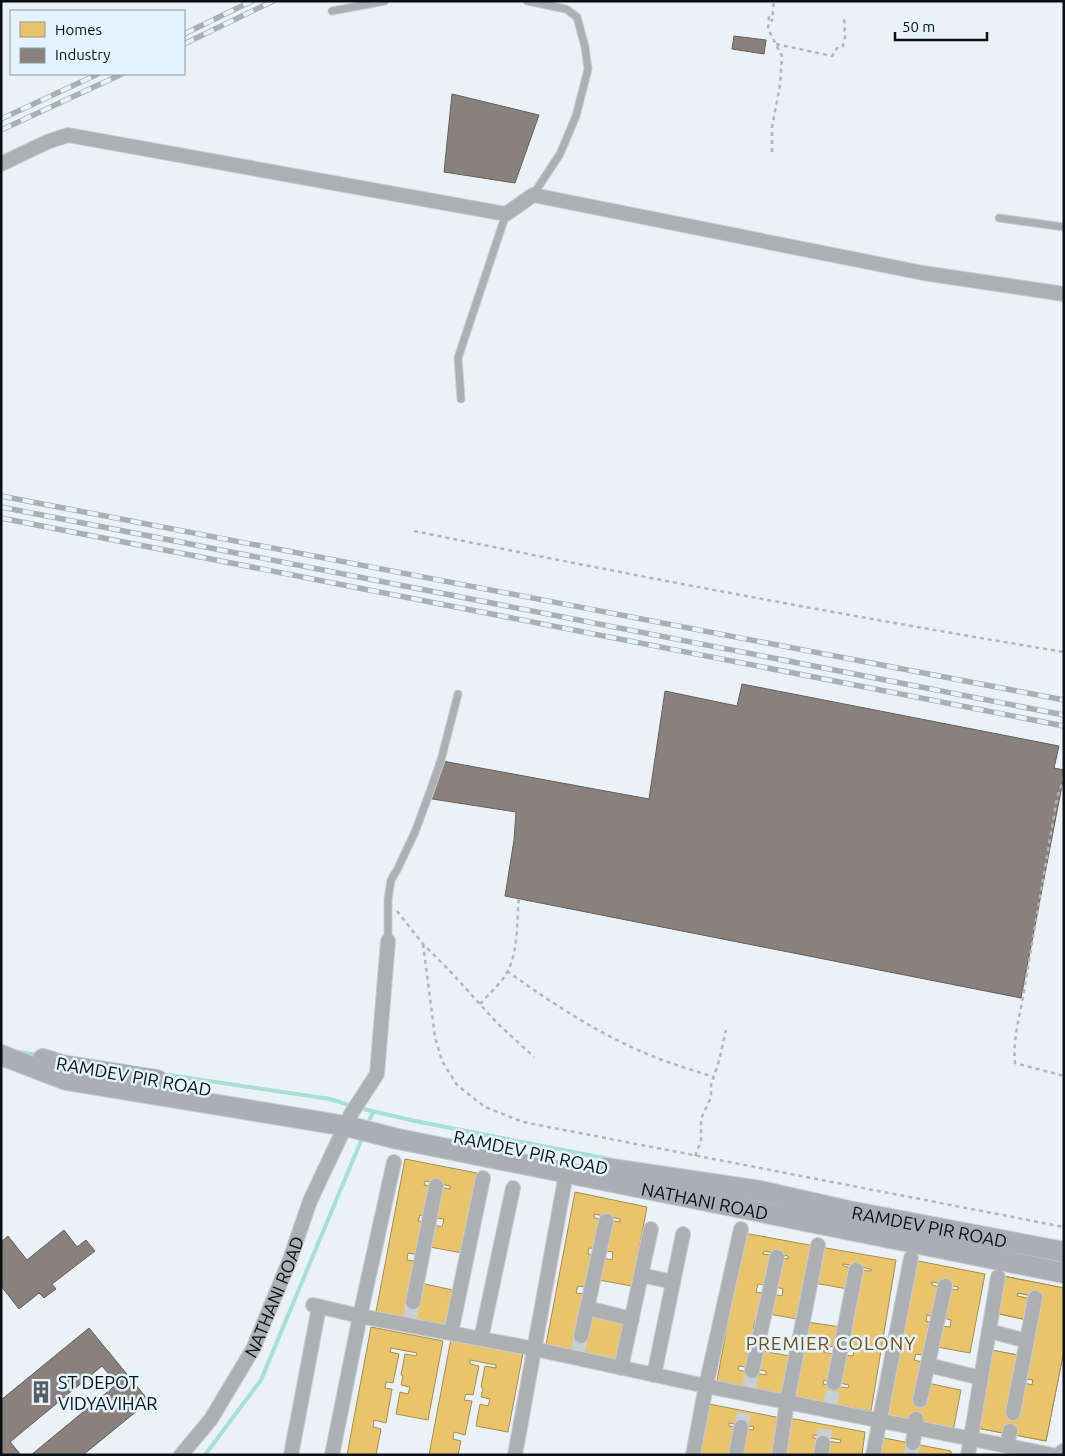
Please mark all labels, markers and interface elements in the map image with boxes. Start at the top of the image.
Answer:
legend [10,10,185,75]
scale bar [895,10,988,42]
text: 50 m [902,18,935,35]
text: Homes [55,21,102,38]
text: Industry [55,46,110,63]
street label: RAMDEV PIR ROAD [55,1052,213,1100]
street label: RAMDEV PIR ROAD [452,1126,610,1178]
street label: NATHANI ROAD [640,1178,770,1223]
street label: RAMDEV PIR ROAD [850,1202,1009,1251]
street label: NATHANI ROAD [240,1233,307,1361]
district label: PREMIER COLONY [746,1332,916,1354]
place label: ST DEPOT VIDYAVIHAR [58,1372,158,1413]
building icon: ST DEPOT VIDYAVIHAR [28,1379,54,1405]

